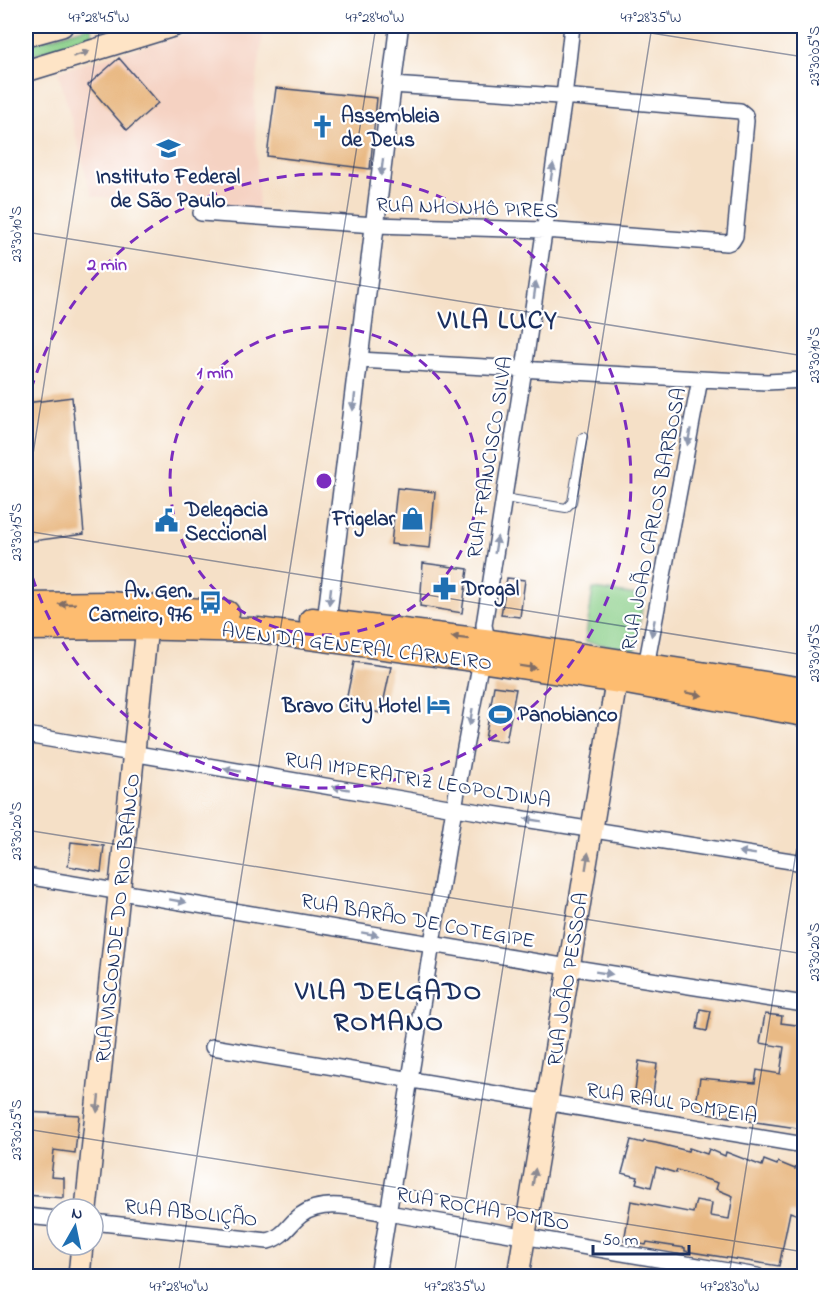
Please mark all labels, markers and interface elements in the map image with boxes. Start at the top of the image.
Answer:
text: 47°28'45"W [69,7,129,29]
text: 47°28'40"W [346,7,404,29]
text: 47°28'35"W [621,7,681,29]
text: 23°30'05"S [804,26,826,86]
one-way arrow [73,49,91,58]
place label: Assembleia de Deus [341,102,440,156]
church icon: Assembleia de Deus [310,114,336,140]
school or university icon: Instituto Federal de São Paulo [155,135,181,161]
one-way arrow [377,158,387,177]
one-way arrow [548,162,557,181]
place label: Instituto Federal de São Paulo [96,163,241,217]
street label: RUA NHONHÔ PIRES [375,191,559,227]
text: 23°30'10"S [6,205,28,262]
text: 2 min [86,253,127,279]
one-way arrow [531,281,540,300]
district label: VILA LUCY [437,302,558,341]
text: 23°30'10"S [804,326,826,383]
street label: RUA FRANCISCO SILVA [460,354,522,561]
text: 1 min [197,361,233,387]
street label: RUA JOÃO CARLOS BARBOSA [615,385,695,653]
one-way arrow [349,393,359,412]
one-way arrow [684,428,693,447]
centre of rings [314,471,334,491]
place label: Delegacia Seccional [184,496,268,550]
text: 23°30'15"S [6,502,28,561]
place label: Frigelar [332,505,395,537]
shop icon: Frigelar [400,505,426,531]
public building icon: Delegacia Seccional [154,508,180,534]
one-way arrow [492,536,501,555]
pharmacy icon: Drogal [431,575,457,601]
place label: Drogal [461,575,520,607]
place label: Av. Gen. Carneiro, 976 [89,577,193,631]
one-way arrow [325,586,335,605]
bus stop icon: Av. Gen. Carneiro, 976 [197,589,223,615]
one-way arrow [58,599,77,608]
street label: AVENIDA GENERAL CARNEIRO [220,617,494,679]
one-way arrow [648,619,657,638]
text: 23°30'15"S [804,623,826,682]
one-way arrow [450,634,469,643]
one-way arrow [519,663,538,672]
one-way arrow [685,690,704,699]
place label: Bravo City Hotel [281,692,421,724]
hotel icon: Bravo City Hotel [426,692,452,718]
sports icon: Panobianco [487,701,513,727]
place label: Panobianco [518,701,618,731]
one-way arrow [466,708,475,727]
street label: RUA IMPERATRIZ LEOPOLDINA [283,745,553,817]
one-way arrow [222,765,241,774]
street label: RUA VISCONDE DO RIO BRANCO [89,772,149,1065]
one-way arrow [331,784,350,793]
text: 23°30'20"S [6,801,28,861]
one-way arrow [524,815,543,824]
one-way arrow [737,849,756,858]
one-way arrow [582,851,591,870]
street label: RUA BARÃO DE COTEGIPE [298,887,537,957]
street label: RUA JOÃO PESSOA [540,890,598,1068]
one-way arrow [168,897,187,906]
text: 23°30'20"S [804,922,826,982]
one-way arrow [360,929,379,938]
one-way arrow [594,968,613,977]
district label: VILA DELGADO ROMANO [294,973,483,1043]
street label: RUA RAUL POMPEIA [584,1076,759,1132]
one-way arrow [93,1094,103,1113]
text: 23°30'25"S [6,1099,28,1161]
one-way arrow [530,1168,539,1187]
street label: RUA ROCHA POMBO [393,1180,572,1240]
street label: RUA ABOLIÇÃO [123,1192,259,1236]
north arrow [45,1197,105,1257]
text: N [70,1201,84,1227]
scale bar [593,1218,689,1256]
text: 50 m [602,1228,639,1254]
text: 47°28'40"W [150,1276,208,1298]
text: 47°28'35"W [425,1276,485,1298]
text: 47°28'30"W [701,1276,759,1298]

